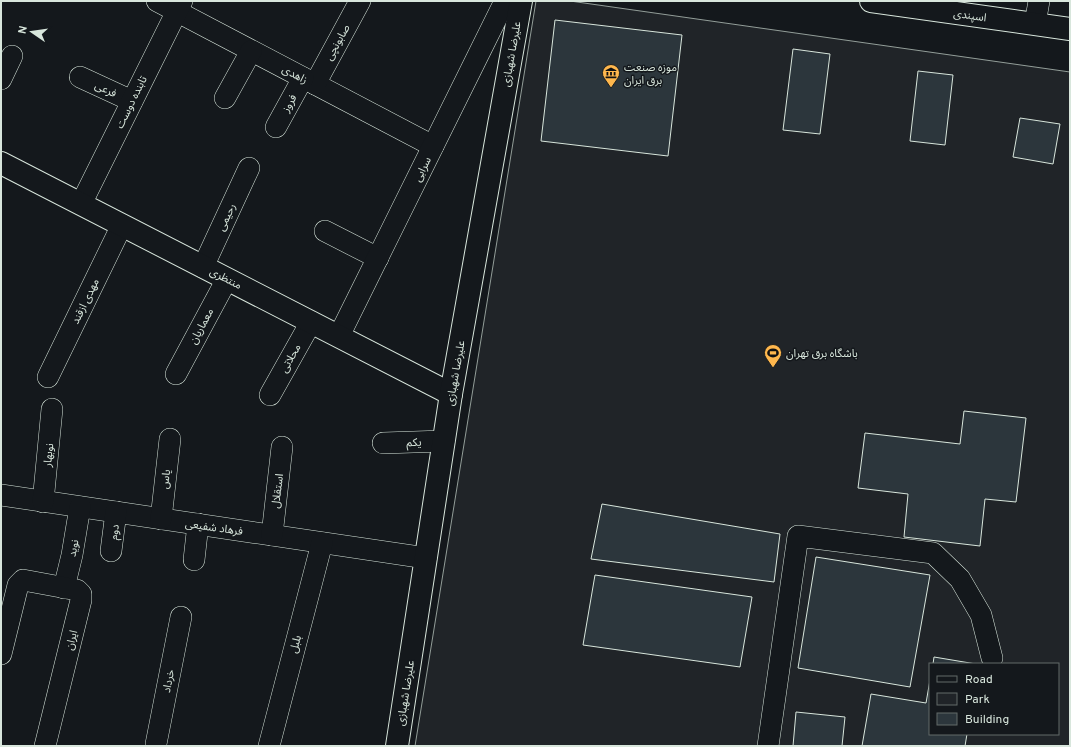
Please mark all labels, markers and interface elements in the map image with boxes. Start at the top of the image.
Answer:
street label: اسپندی [952,7,987,25]
north arrow [12,12,52,52]
street label: علیرضا شهبازی [499,20,525,88]
street label: صابونچی [322,22,354,63]
text: N [16,25,31,35]
place label: موزه صنعت برق ایران [624,61,677,88]
street label: زاهدی [279,62,310,87]
museum icon: موزه صنعت برق ایران [601,63,621,88]
street label: تابنده دوست [113,74,151,131]
street label: فرعی [92,79,119,101]
street label: فروز [279,92,300,116]
street label: سرابی [411,154,435,184]
street label: رحیمی [215,201,239,233]
street label: منتظری [207,265,244,293]
street label: مهدی ازقند [69,276,103,327]
street label: معماریان [187,306,217,347]
street label: علیرضا شهبازی [443,339,469,407]
street label: محلاتی [277,341,305,375]
sports icon: باشگاه برق تهران [763,343,783,368]
place label: باشگاه برق تهران [786,347,858,361]
street label: یکم [406,436,422,451]
street label: نوبهار [41,442,57,469]
street label: یاس [158,468,174,490]
street label: استقلال [269,473,287,509]
street label: فرهاد شفیعی [184,517,244,539]
street label: دوم [107,524,123,541]
street label: نوید [65,538,83,558]
street label: ایران [63,629,81,652]
street label: بلبل [287,634,305,655]
street label: علیرضا شهبازی [394,659,418,727]
legend [929,663,1059,735]
street label: خرداد [160,668,178,694]
text: Road [965,672,993,688]
text: Park [965,692,990,708]
text: Building [965,712,1009,728]

